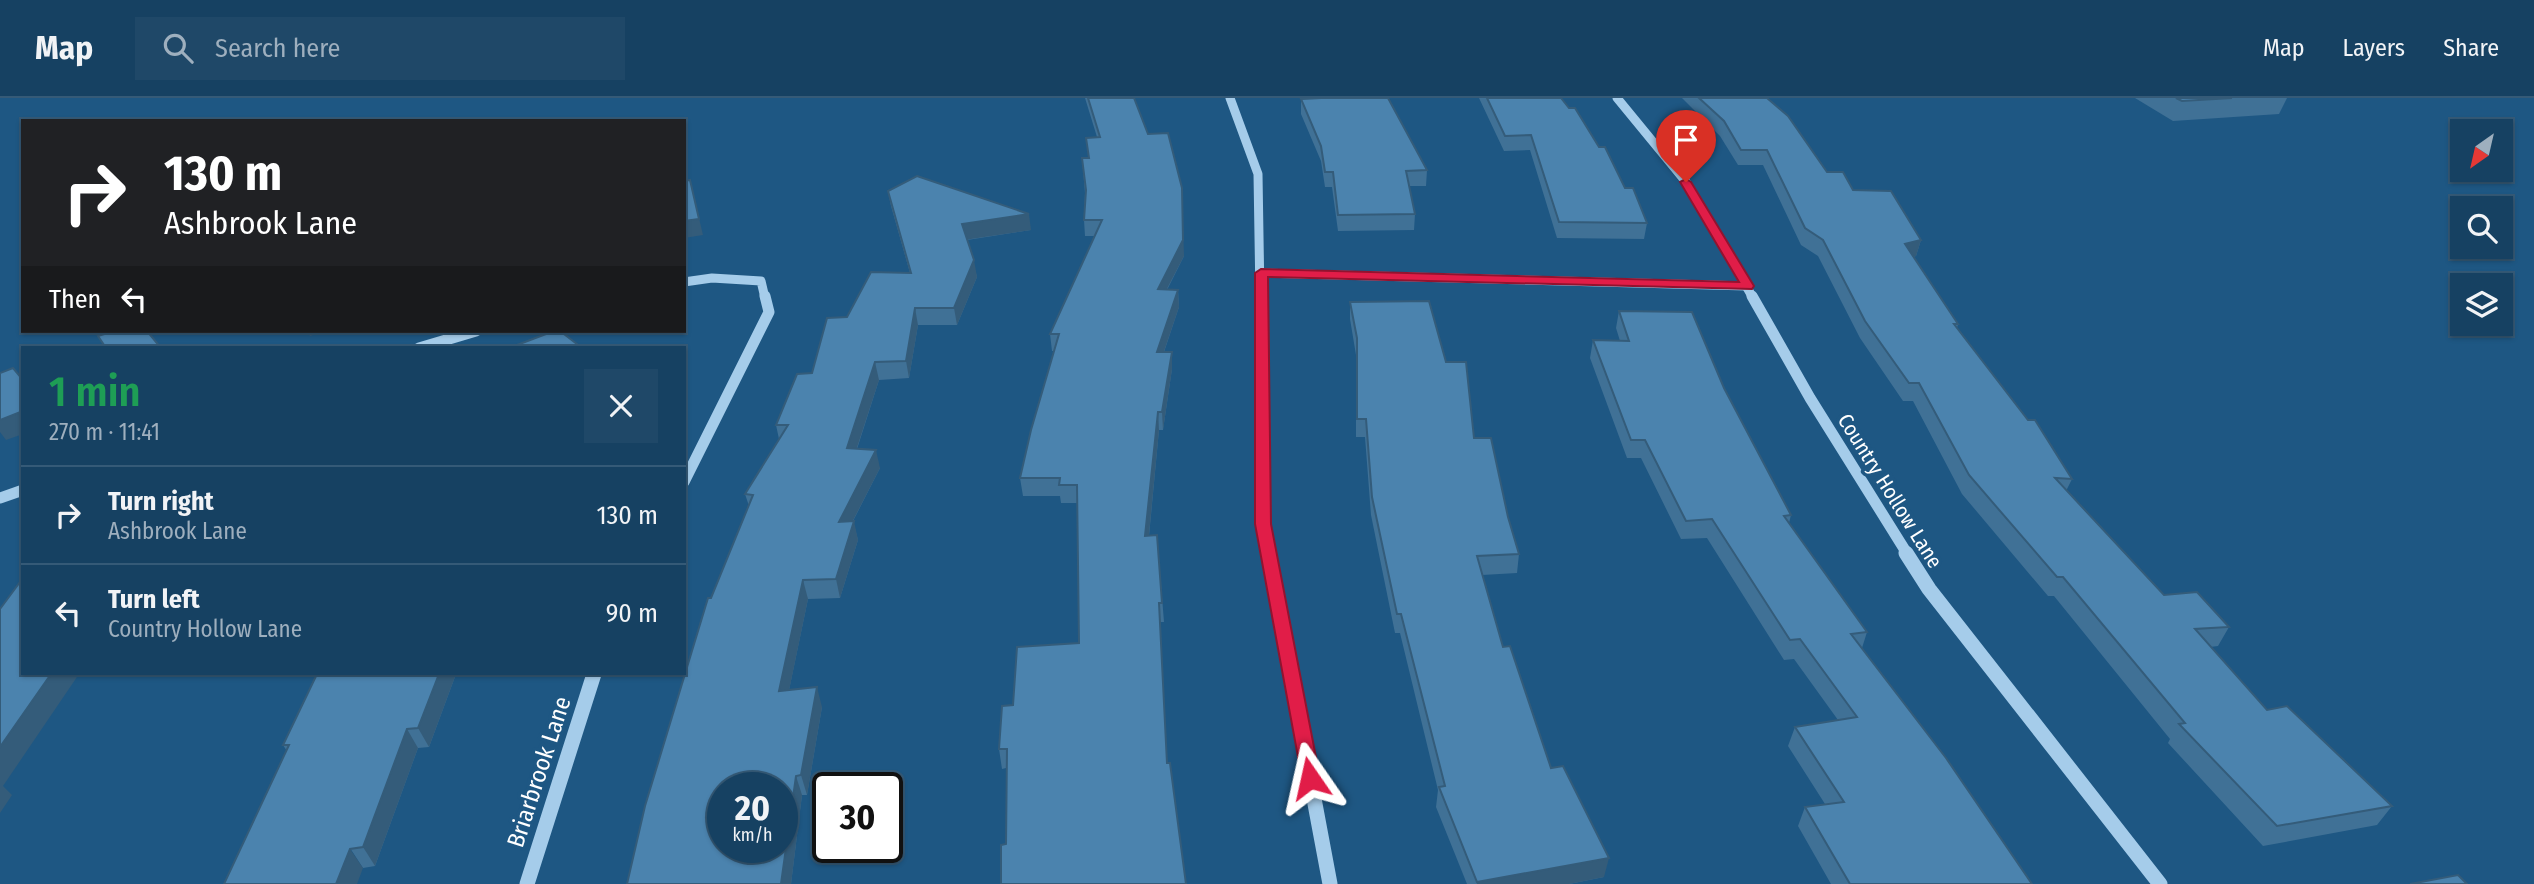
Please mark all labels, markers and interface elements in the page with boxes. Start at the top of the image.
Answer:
search box [135,17,625,80]
text: Map [35,28,93,68]
icon: search [159,29,197,67]
text: Search here [215,33,340,64]
text: Map [2263,34,2305,62]
text: Layers [2343,34,2405,62]
text: Share [2443,34,2499,62]
pin [1656,110,1716,182]
north arrow [2450,119,2513,182]
map controls [2450,119,2513,336]
icon: arrive [1667,121,1705,159]
text: 130 m [164,144,282,203]
icon: right [49,147,140,238]
button: search [2450,196,2513,259]
text: Ashbrook Lane [164,204,357,242]
button: layers [2450,273,2513,336]
icon: left [115,280,153,318]
text: Then [49,284,101,315]
text: 1 min [49,367,140,417]
button: close [584,369,658,443]
street label: Country Hollow Lane [1832,409,1948,573]
text: 270 m · 11:41 [49,418,160,446]
text: Turn right [108,486,214,517]
icon: right [49,496,87,534]
text: 130 m [596,500,658,531]
text: Ashbrook Lane [108,517,247,545]
text: Turn left [108,584,200,615]
icon: left [49,594,87,632]
text: 90 m [606,598,658,629]
text: Country Hollow Lane [108,615,302,643]
street label: Briarbrook Lane [501,693,577,851]
position arrow [1273,741,1347,815]
speed limit sign: 30 [812,772,903,863]
text: 20 [735,787,770,829]
text: km/h [732,824,773,846]

